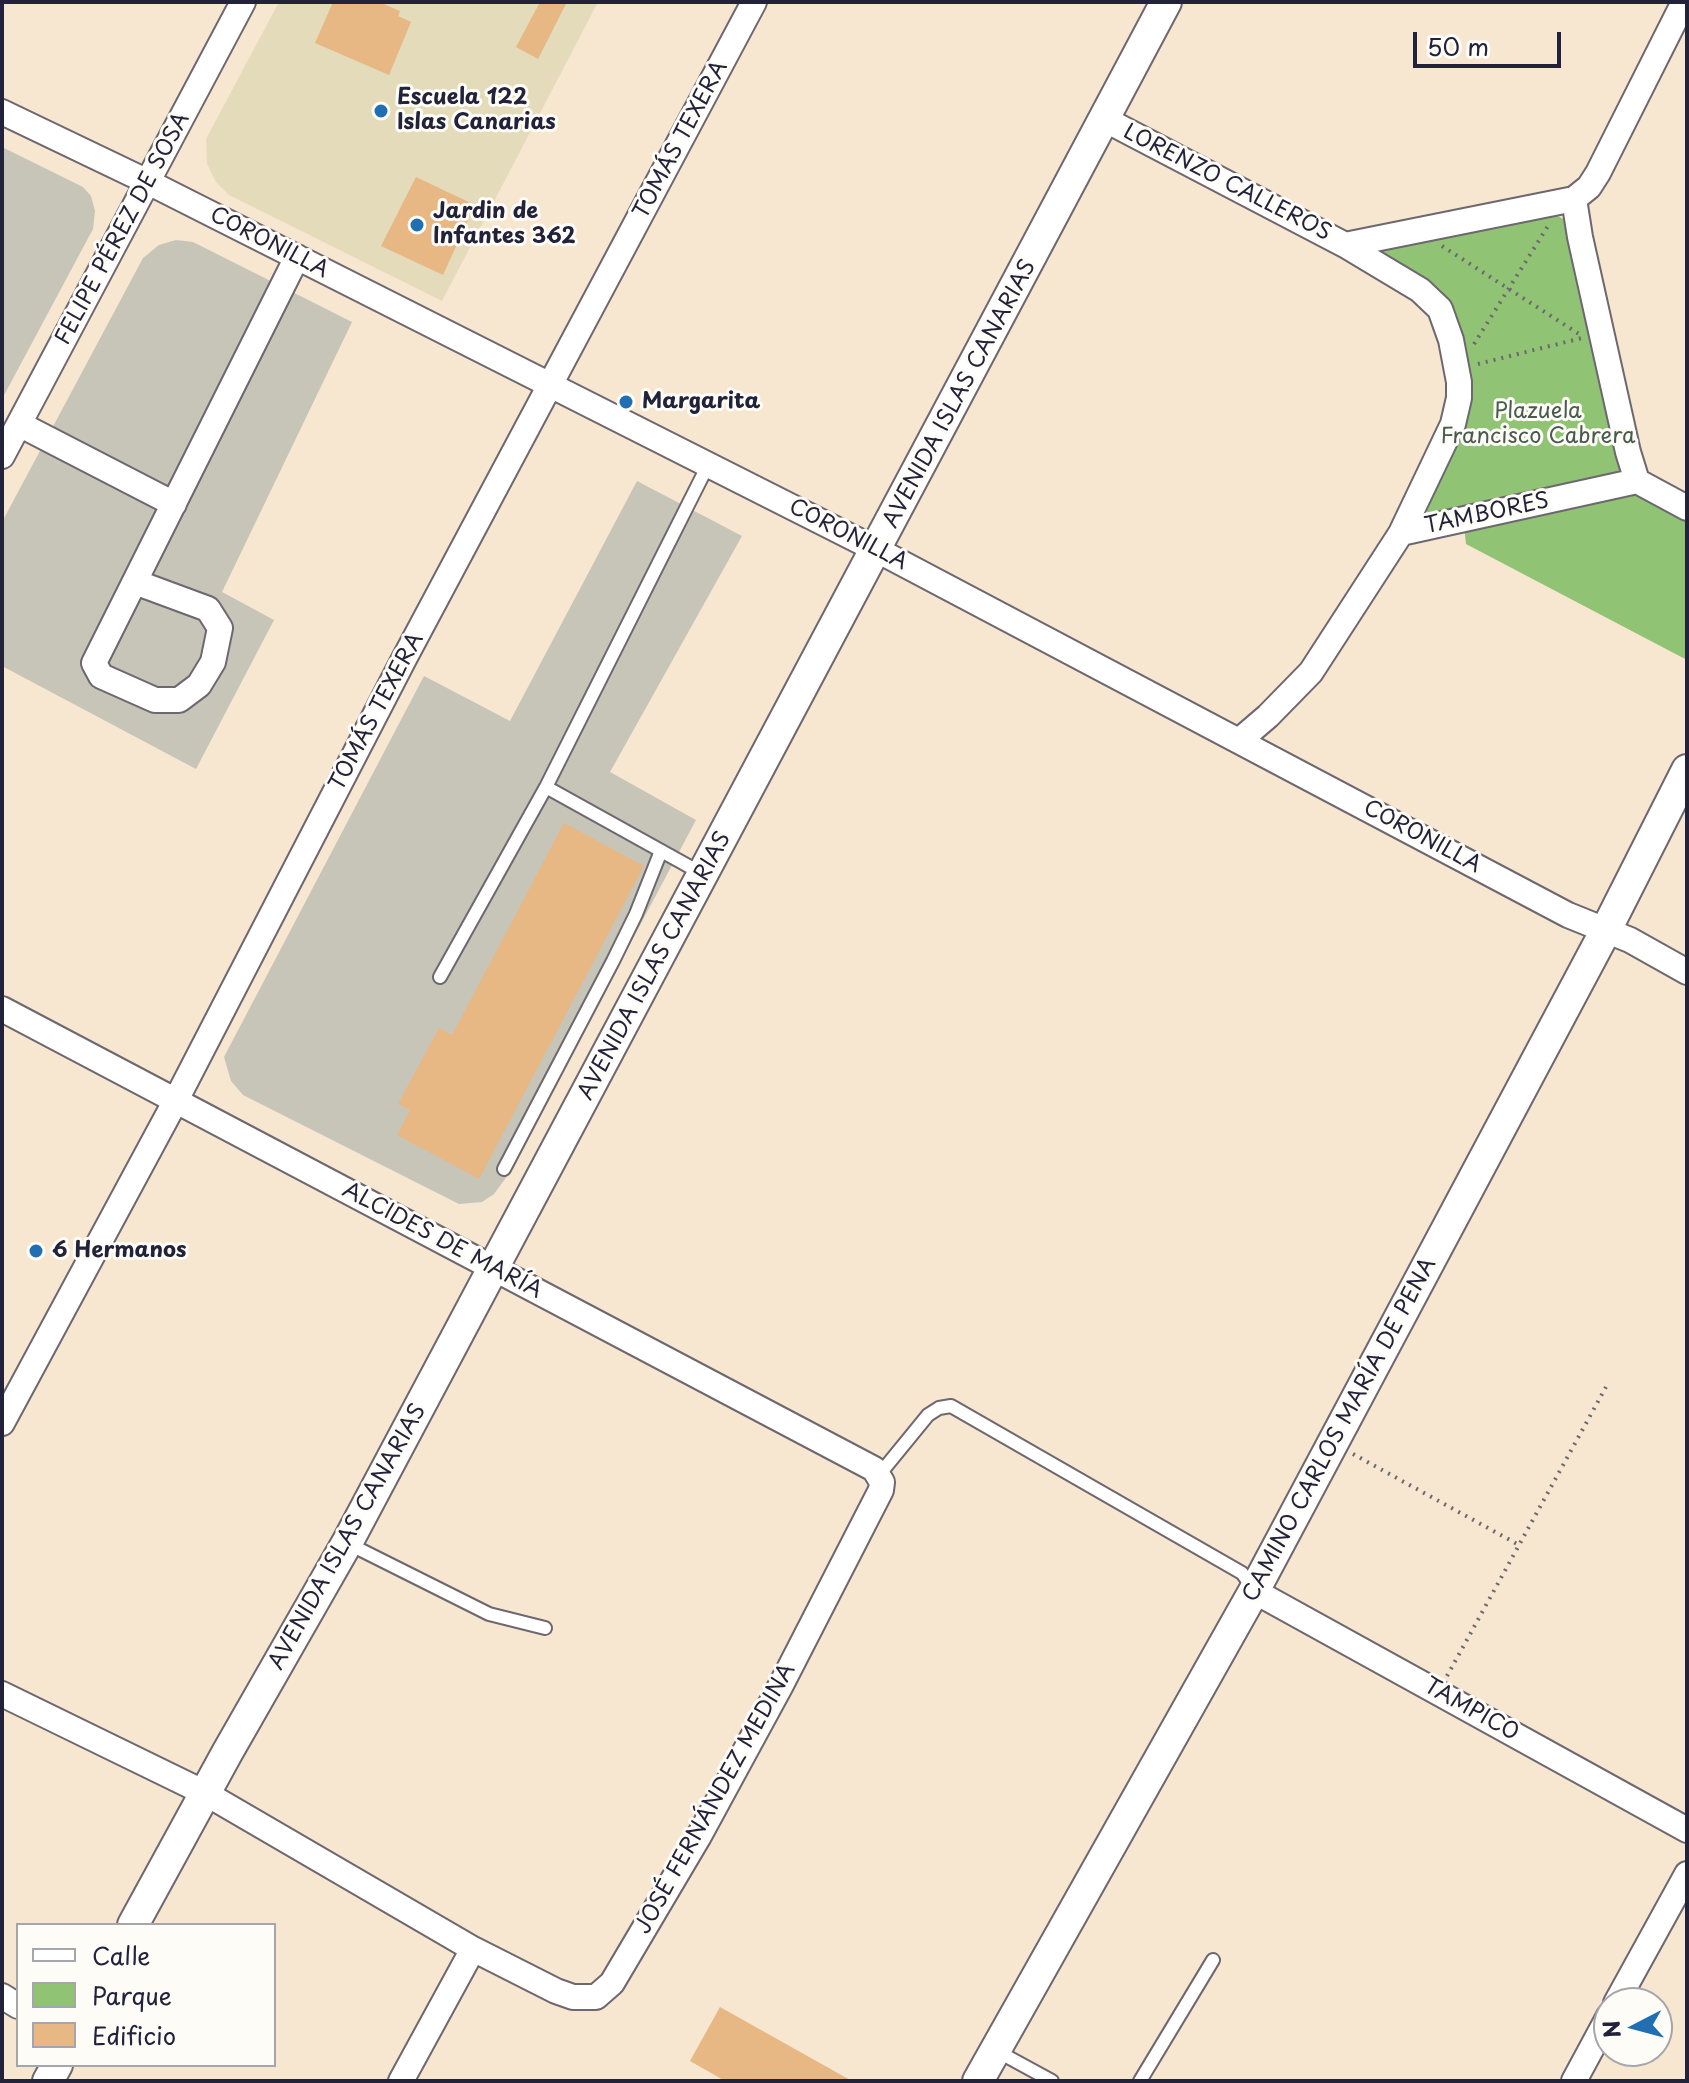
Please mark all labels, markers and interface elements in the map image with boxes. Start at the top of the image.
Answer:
scale bar [1417,16,1565,66]
text: 50 m [1427,28,1489,64]
street label: TOMÁS TEXERA [628,57,734,223]
place label: Escuela 122 Islas Canarias [397,85,556,136]
marker: Escuela 122 Islas Canarias [372,102,390,120]
street label: FELIPE PÉREZ DE SOSA [50,108,196,350]
street label: LORENZO CALLEROS [1119,119,1335,247]
place label: Jardin de Infantes 362 [433,199,576,250]
street label: CORONILLA [205,202,333,284]
marker: Jardin de Infantes 362 [408,216,426,234]
street label: AVENIDA ISLAS CANARIAS [878,255,1042,533]
place label: Margarita [642,389,760,415]
marker: Margarita [617,393,635,411]
park label: Plazuela Francisco Cabrera [1440,399,1636,450]
street label: TAMBORES [1422,488,1552,540]
street label: CORONILLA [784,494,912,576]
street label: TOMÁS TEXERA [324,629,430,795]
street label: CORONILLA [1359,795,1485,879]
street label: AVENIDA ISLAS CANARIAS [573,827,737,1105]
street label: ALCIDES DE MARÍA [338,1177,546,1305]
place label: 6 Hermanos [52,1238,186,1264]
marker: 6 Hermanos [27,1242,45,1260]
street label: CAMINO CARLOS MARÍA DE PENA [1238,1254,1442,1606]
street label: AVENIDA ISLAS CANARIAS [264,1399,432,1675]
street label: JOSÉ FERNÁNDEZ MEDINA [631,1659,801,1939]
street label: TAMPICO [1419,1673,1523,1747]
legend [16,1923,276,2067]
text: Calle [92,1937,150,1973]
text: Parque [92,1977,172,2013]
north arrow [1593,1987,1673,2067]
text: Edificio [92,2017,176,2053]
text: N [1593,2019,1628,2040]

